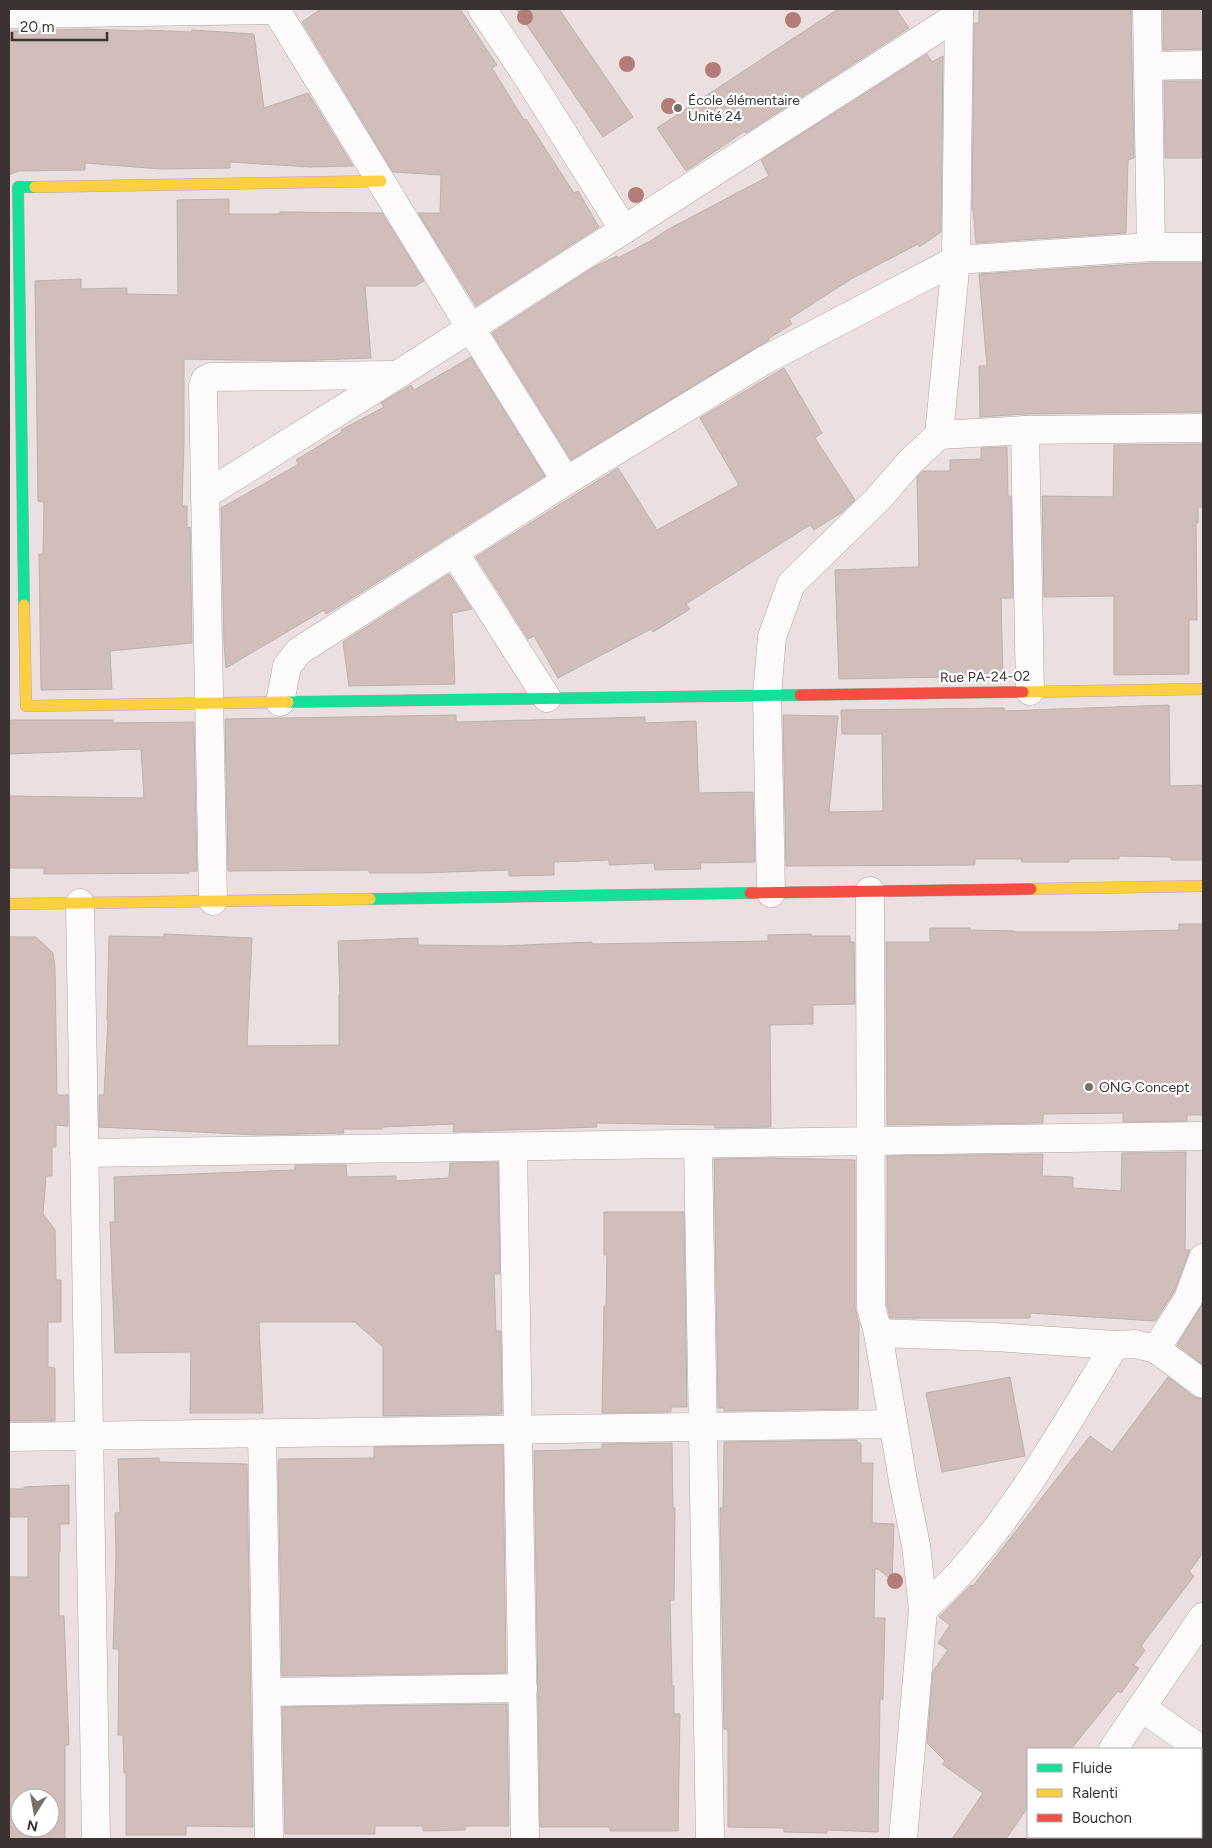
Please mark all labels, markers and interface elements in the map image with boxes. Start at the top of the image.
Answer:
scale bar [12,10,108,42]
text: 20 m [20,18,54,36]
place label: École élémentaire Unité 24 [688,92,800,125]
marker: École élémentaire Unité 24 [672,102,684,114]
street label: Rue PA-24-02 [940,668,1030,686]
place label: ONG Concept [1099,1079,1190,1096]
marker: ONG Concept [1083,1081,1095,1093]
legend [1027,1748,1202,1838]
text: Fluide [1072,1759,1112,1777]
text: Ralenti [1072,1784,1118,1802]
north arrow [10,1788,60,1838]
text: Bouchon [1072,1809,1132,1827]
text: N [26,1816,40,1835]

